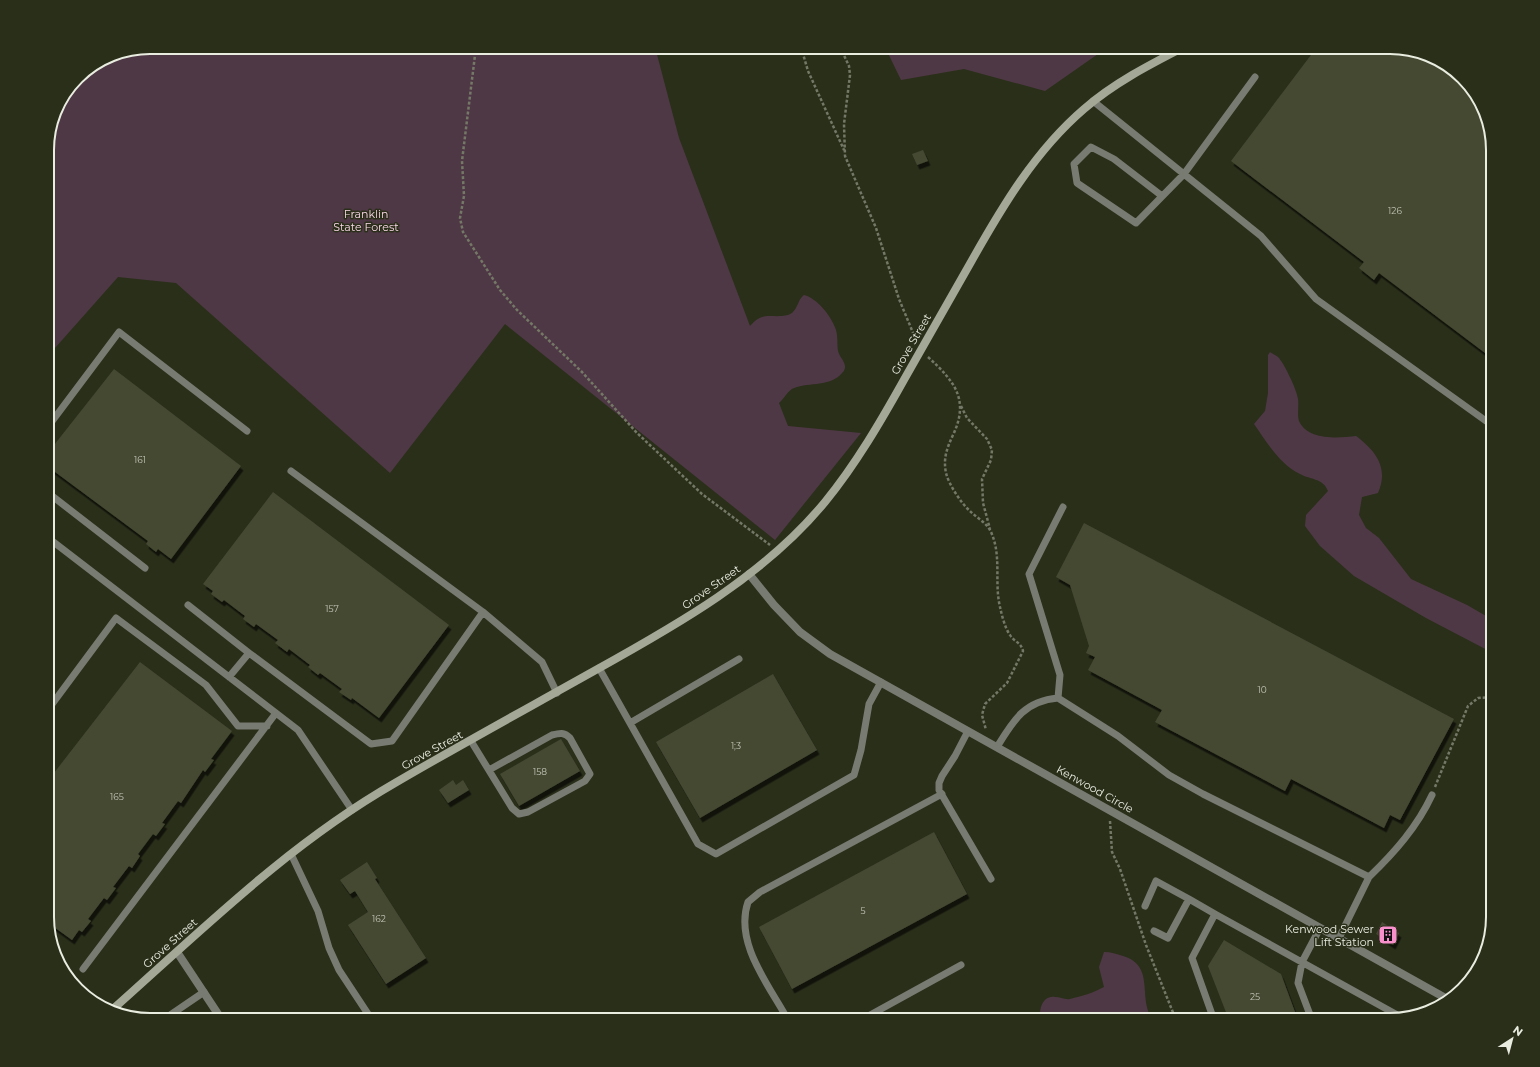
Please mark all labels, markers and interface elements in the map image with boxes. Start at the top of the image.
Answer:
house number: 126 [1388,205,1402,216]
park label: Franklin State Forest [333,207,399,234]
street label: Grove Street [888,311,934,377]
house number: 161 [134,454,146,465]
street label: Grove Street [679,561,743,612]
house number: 157 [325,603,339,614]
house number: 10 [1257,684,1267,695]
street label: Grove Street [399,727,466,773]
house number: 1;3 [731,740,741,751]
street label: Kenwood Circle [1054,762,1136,816]
house number: 158 [533,766,547,777]
house number: 165 [110,791,124,802]
house number: 5 [860,905,866,916]
house number: 162 [372,913,386,924]
street label: Grove Street [140,915,200,971]
place label: Kenwood Sewer Lift Station [1285,922,1374,949]
building icon: Kenwood Sewer Lift Station [1377,924,1399,946]
house number: 25 [1250,991,1260,1002]
north arrow [1492,1019,1532,1059]
text: N [1510,1023,1526,1039]

